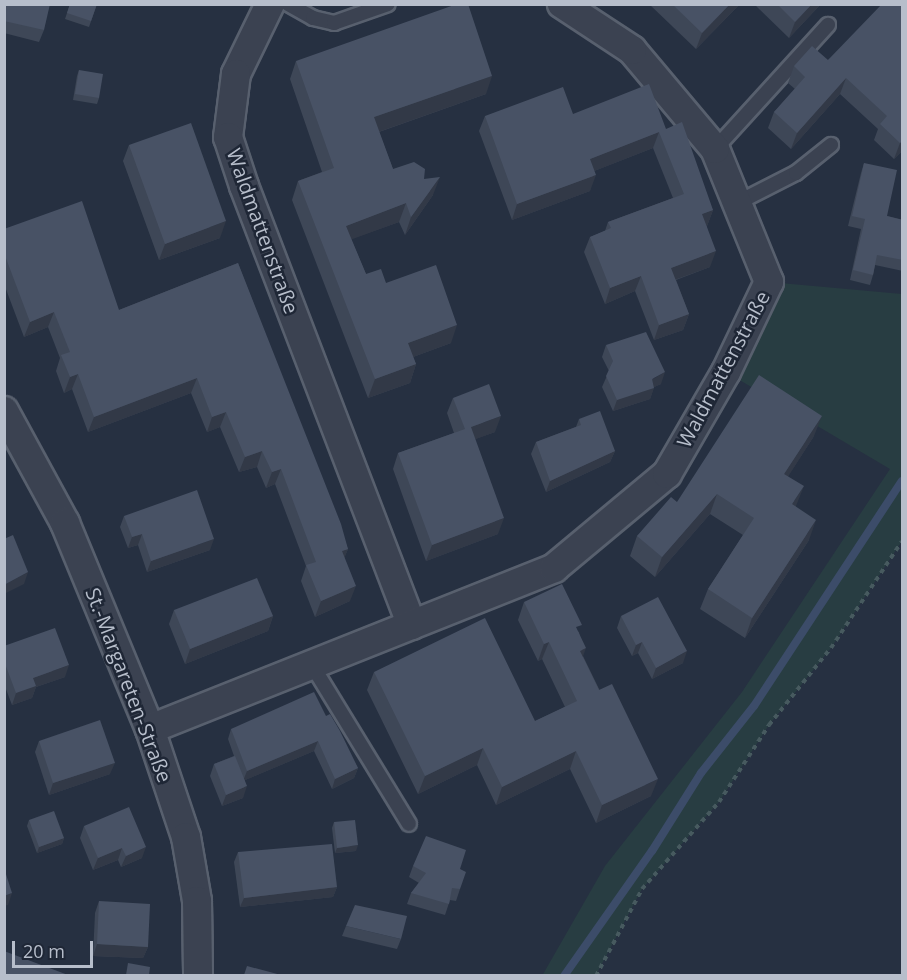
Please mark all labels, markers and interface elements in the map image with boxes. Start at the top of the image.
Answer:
street label: Waldmattenstraße [222,145,304,317]
street label: Waldmattenstraße [672,287,774,451]
street label: St.-Margareten-Straße [81,584,177,786]
scale bar [15,929,96,967]
text: 20 m [23,939,65,963]

